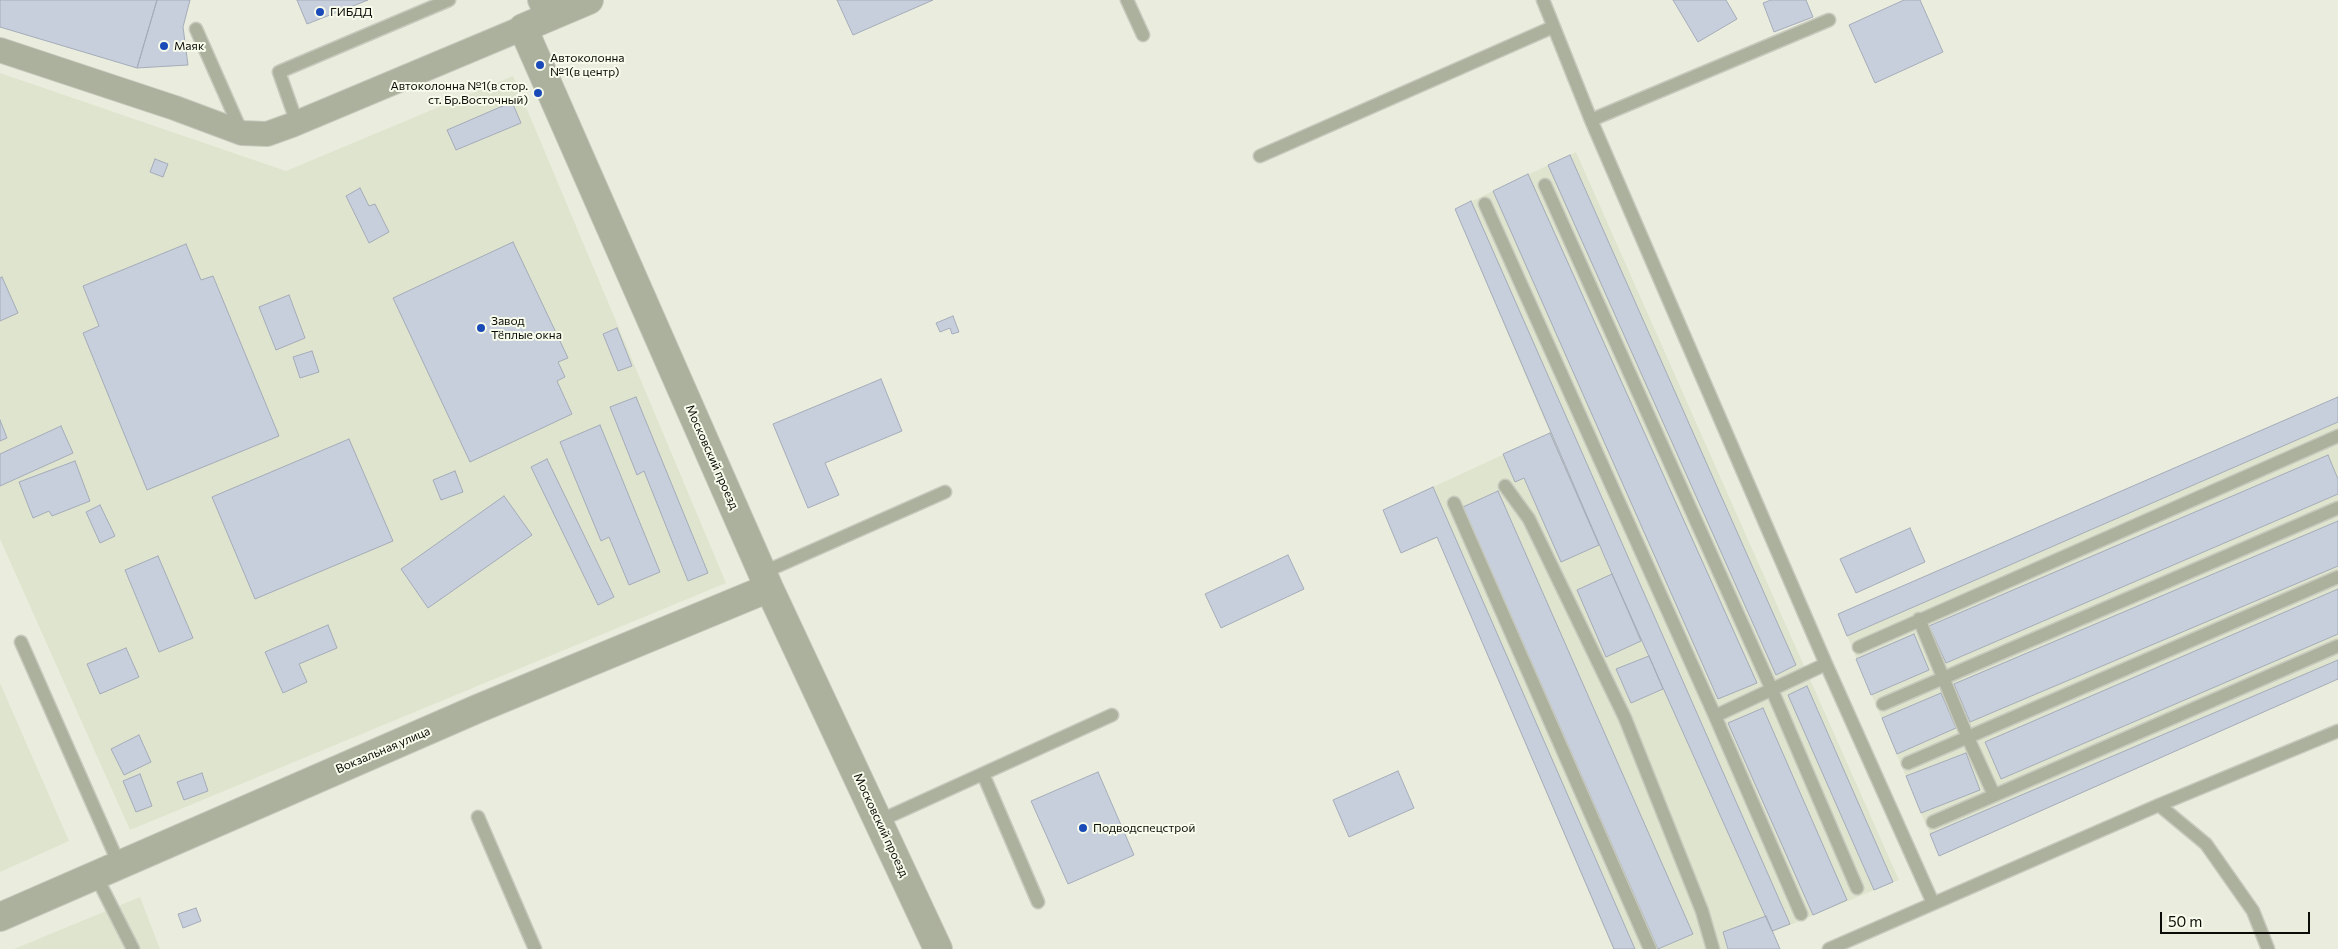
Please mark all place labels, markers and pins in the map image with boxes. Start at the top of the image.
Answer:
place label: ГИБДД [330,5,372,19]
marker: ГИБДД [314,6,326,18]
place label: Маяк [174,39,204,53]
marker: Маяк [158,40,170,52]
place label: Автоколонна №1(в центр) [550,51,625,79]
marker: Автоколонна №1(в центр) [534,59,546,71]
place label: Автоколонна №1(в стор. ст. Бр.Восточный) [390,79,528,107]
marker: Автоколонна №1(в стор. ст. Бр.Восточный) [532,87,544,99]
place label: Завод Тёплые окна [491,314,562,342]
marker: Завод Тёплые окна [475,322,487,334]
place label: Подводспецстрой [1093,821,1195,835]
marker: Подводспецстрой [1077,822,1089,834]

